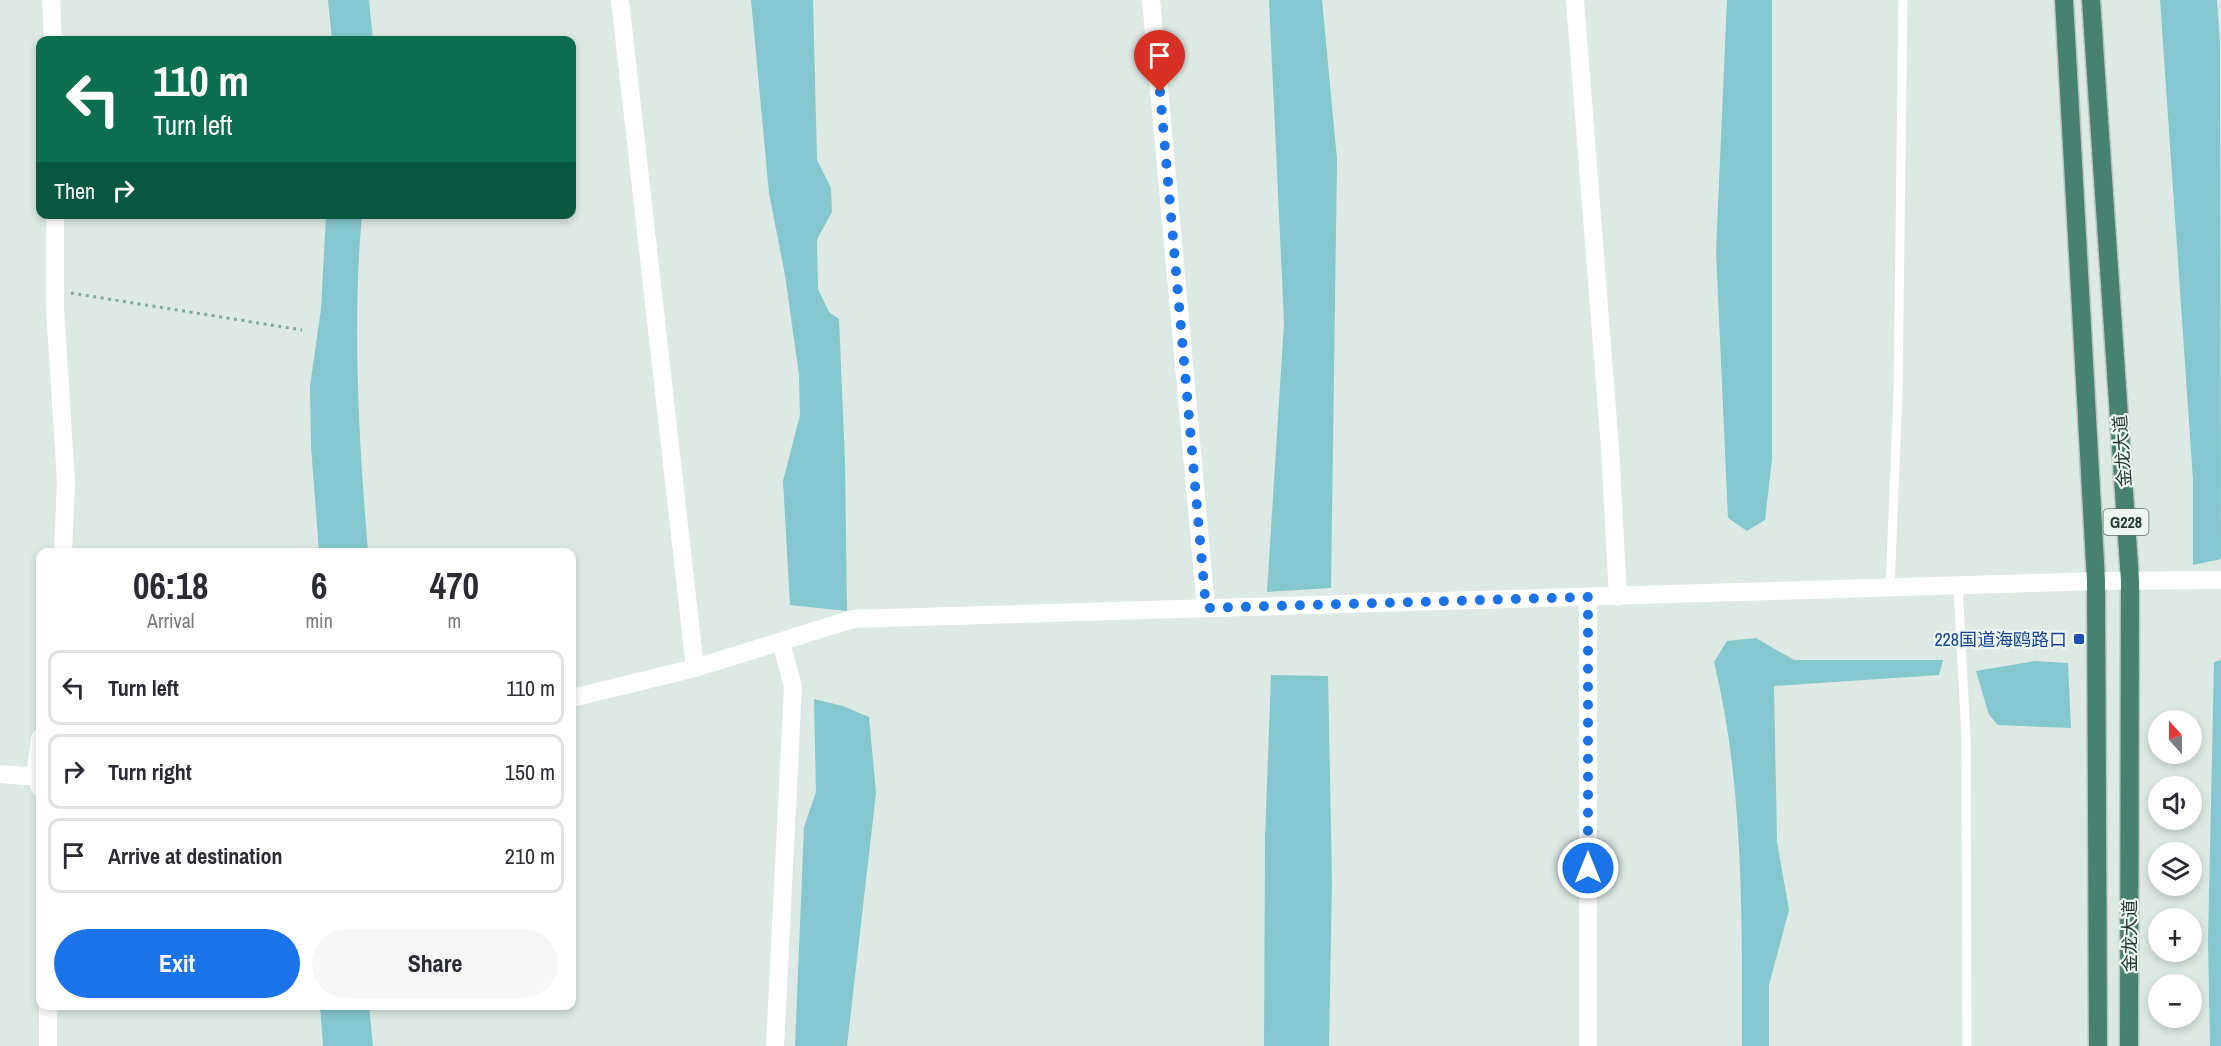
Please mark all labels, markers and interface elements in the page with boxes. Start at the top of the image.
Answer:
pin [1134,30,1185,92]
icon: arrive [1143,39,1176,72]
text: 110 m [153,53,249,109]
icon: left [54,60,132,138]
text: Turn left [153,107,232,143]
icon: right [107,174,140,207]
text: Then [54,176,95,206]
street label: 金龙大道 [2107,414,2137,488]
road number: G228 [2104,509,2148,535]
text: 06:18 [133,562,208,610]
text: 6 [311,562,327,610]
text: 470 [430,562,479,610]
text: Arrival [147,607,194,634]
text: min [305,607,333,634]
text: m [448,607,461,634]
place label: 228国道海鸥路口 [1934,627,2067,652]
marker: 228国道海鸥路口 [2072,632,2086,646]
icon: left [57,671,90,704]
text: Turn left [108,673,179,703]
text: 110 m [506,673,555,703]
north arrow [2148,710,2202,764]
map controls [2148,710,2202,1028]
icon: right [57,755,90,788]
text: Turn right [108,757,192,787]
text: 150 m [505,757,555,787]
button: sound [2148,776,2202,830]
position arrow [1556,836,1620,900]
icon: arrive [57,839,90,872]
text: Arrive at destination [108,841,282,871]
text: 210 m [505,841,555,871]
button: layers [2148,842,2202,896]
street label: 金龙大道 [2117,900,2142,972]
button: + [2148,908,2202,962]
button: Exit [54,929,300,998]
button: Share [312,929,558,998]
button: − [2148,974,2202,1028]

